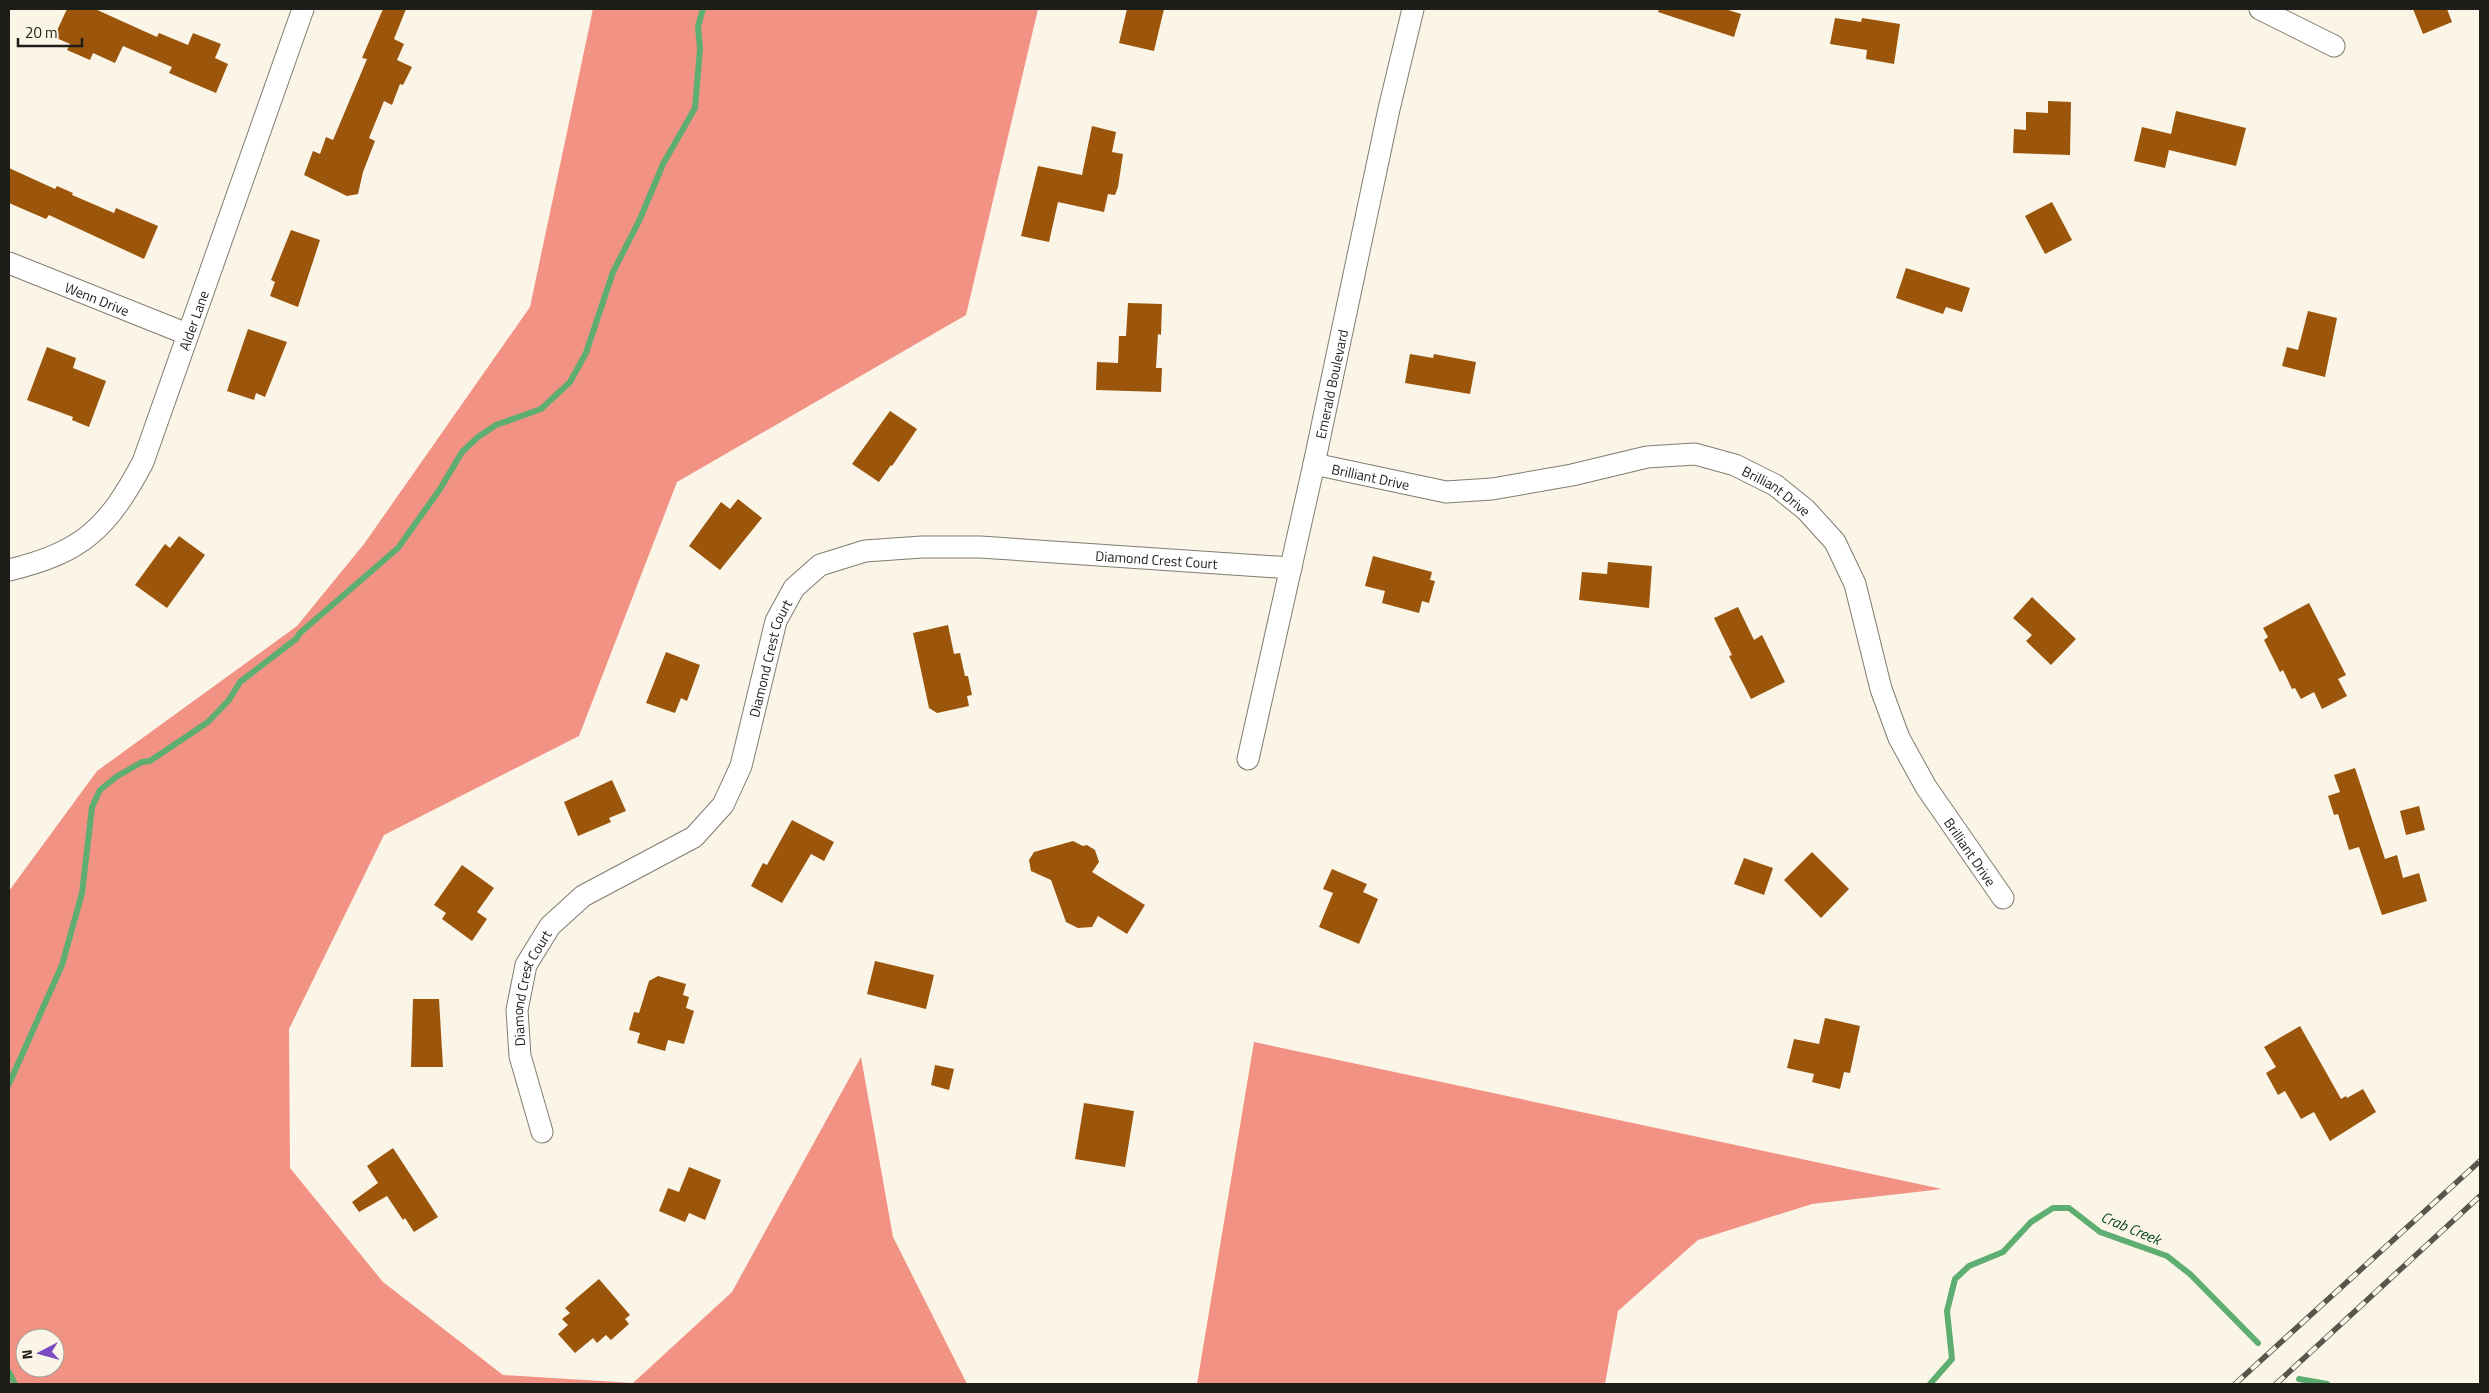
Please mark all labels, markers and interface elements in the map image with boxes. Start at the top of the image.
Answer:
scale bar [18,15,81,47]
text: 20 m [25,21,58,44]
street label: Wenn Drive [62,276,133,321]
street label: Alder Lane [173,287,213,353]
street label: Emerald Boulevard [1309,327,1353,441]
street label: Brilliant Drive [1330,458,1412,495]
street label: Brilliant Drive [1739,460,1817,520]
street label: Diamond Crest Court [1095,544,1218,574]
street label: Diamond Crest Court [743,595,797,719]
street label: Brilliant Drive [1940,813,2002,890]
street label: Diamond Crest Court [506,925,556,1047]
water label: Crab Creek [2097,1205,2167,1252]
north arrow [15,1328,65,1378]
text: N [16,1348,38,1360]

